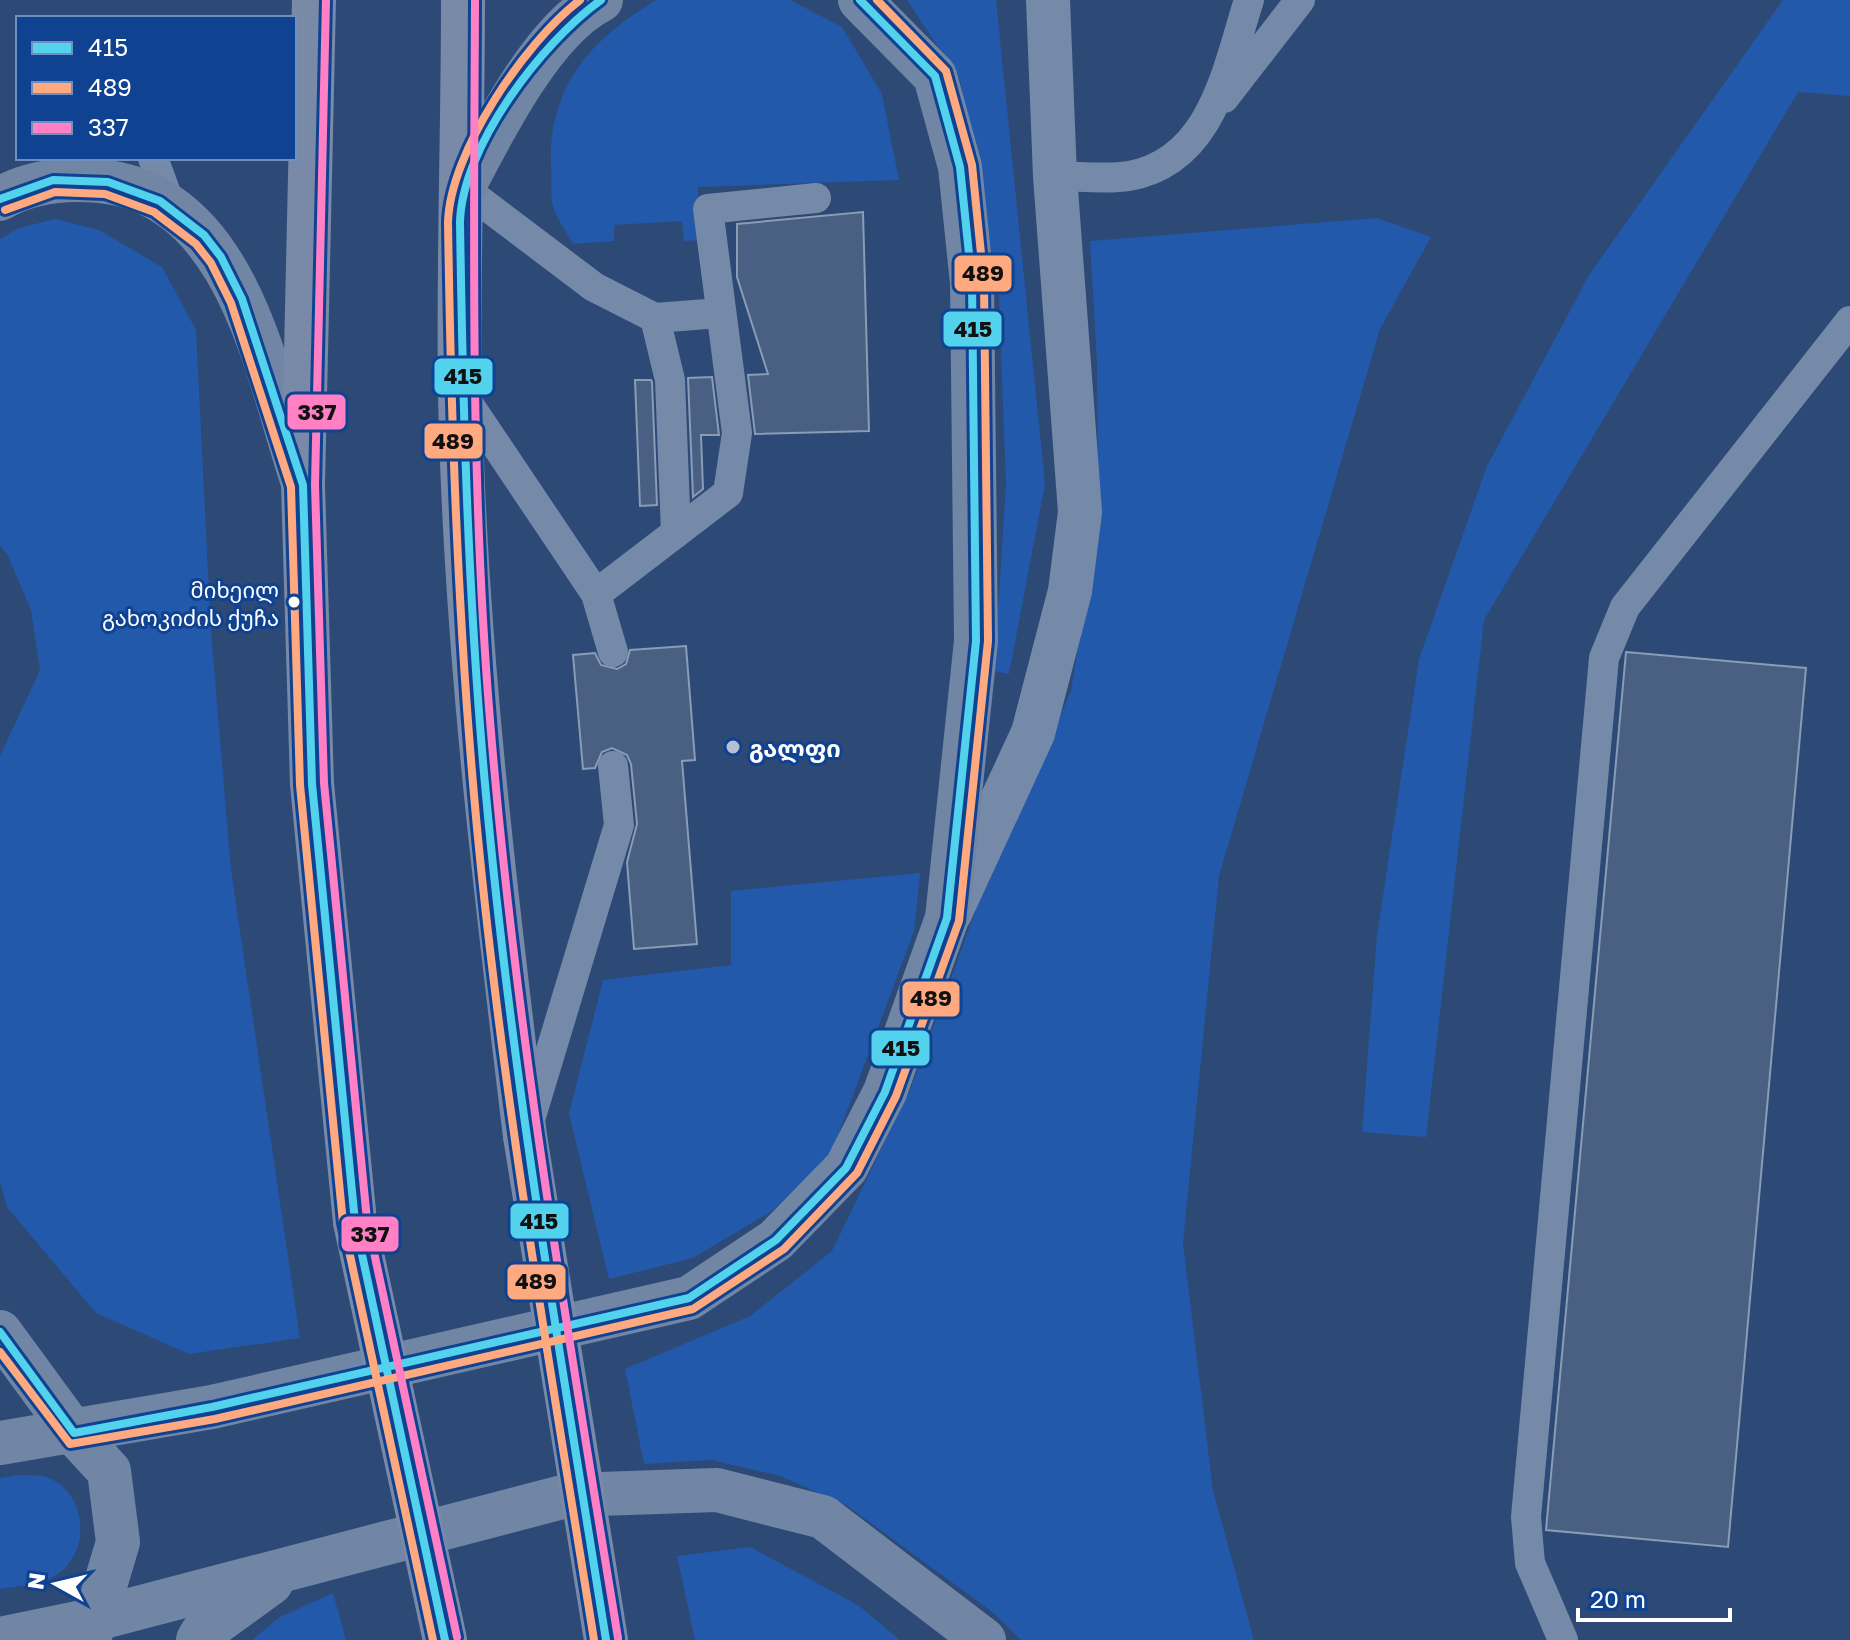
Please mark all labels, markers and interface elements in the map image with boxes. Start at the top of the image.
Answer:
legend [16,16,296,160]
text: 415 [88,32,128,61]
text: 489 [88,72,132,101]
text: 337 [88,112,129,141]
line badge: 489 [953,254,1013,293]
text: 489 [962,259,1004,286]
line badge: 415 [942,310,1003,348]
text: 415 [954,315,992,342]
line badge: 415 [433,357,494,396]
text: 415 [444,362,482,389]
line badge: 337 [286,393,347,431]
text: 337 [298,398,336,425]
line badge: 489 [423,422,484,460]
text: 489 [432,427,474,454]
place label: მიხეილ გახოკიძის ქუჩა [102,576,279,631]
marker: მიხეილ გახოკიძის ქუჩა [286,594,302,610]
place label: გალფი [749,733,841,763]
marker: გალფი [724,738,742,756]
line badge: 489 [901,980,961,1018]
text: 489 [910,984,952,1011]
line badge: 415 [870,1029,931,1067]
text: 415 [882,1034,920,1061]
line badge: 415 [509,1202,570,1240]
text: 415 [520,1207,558,1234]
line badge: 337 [340,1215,400,1253]
text: 337 [351,1220,389,1247]
line badge: 489 [506,1263,567,1301]
text: 489 [515,1267,557,1294]
north arrow [16,1544,96,1624]
text: N [21,1571,50,1591]
scale bar [1578,1572,1730,1622]
text: 20 m [1590,1584,1646,1613]

